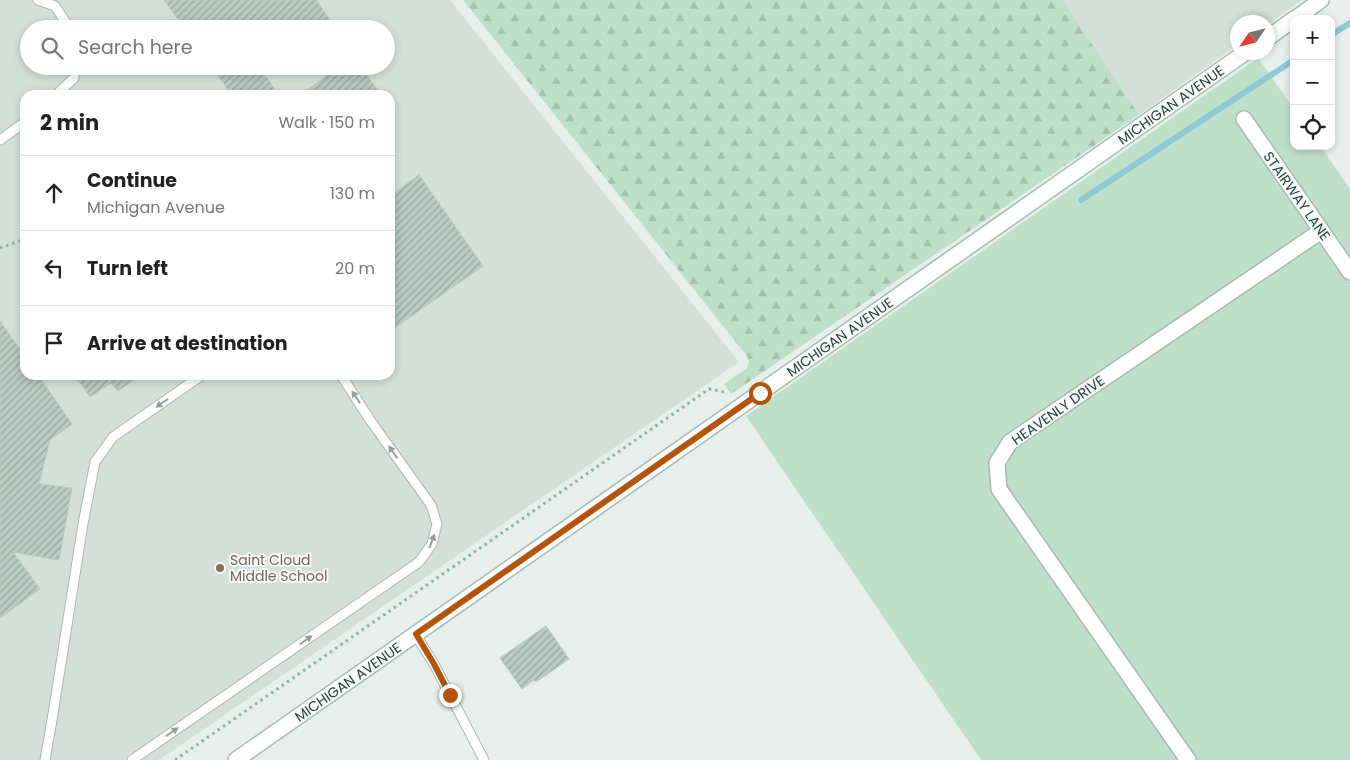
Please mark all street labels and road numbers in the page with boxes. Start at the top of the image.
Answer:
street label: MICHIGAN AVENUE [1114,61,1228,149]
street label: STAIRWAY LANE [1259,147,1335,245]
street label: MICHIGAN AVENUE [783,293,897,381]
street label: HEAVENLY DRIVE [1008,370,1108,450]
street label: MICHIGAN AVENUE [291,638,405,726]

